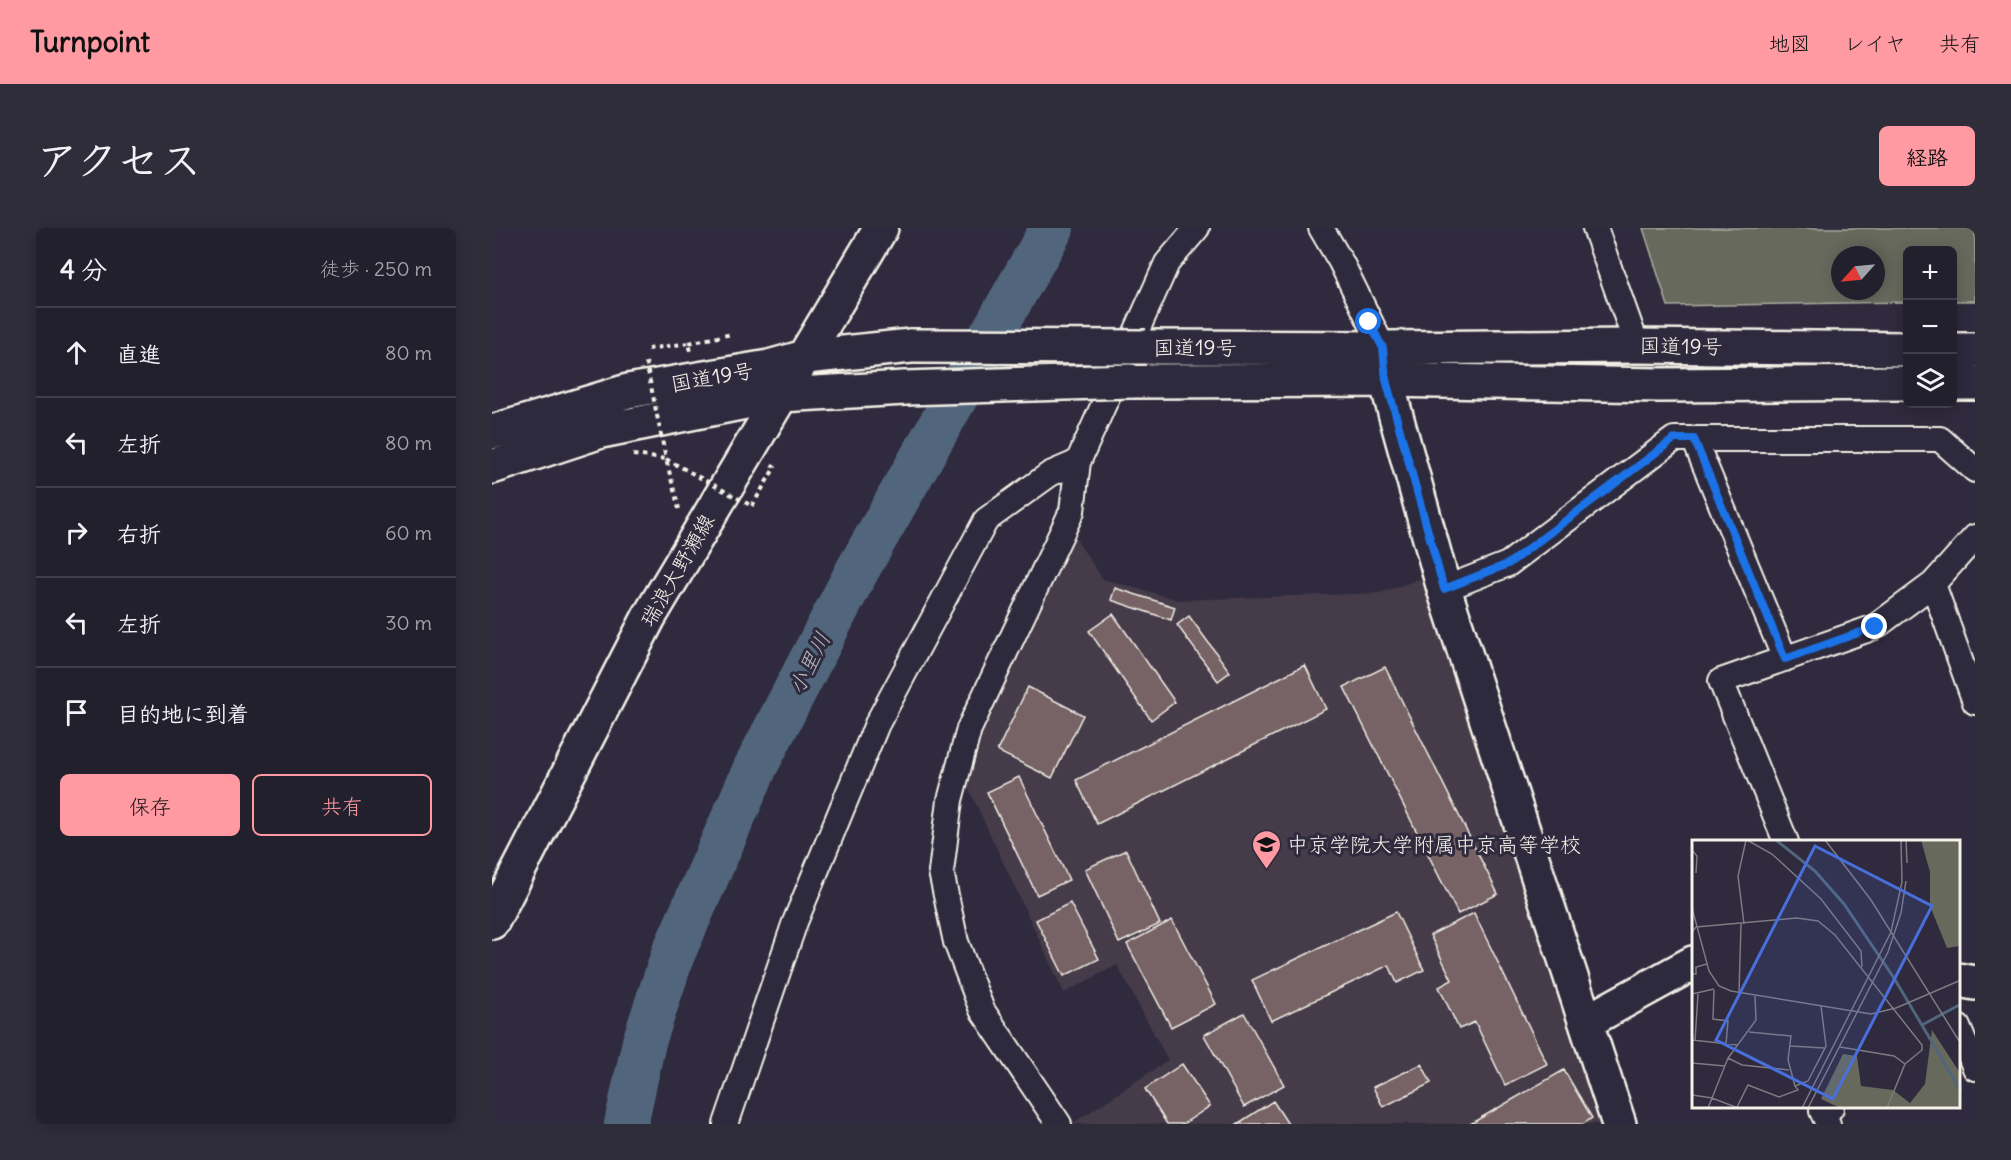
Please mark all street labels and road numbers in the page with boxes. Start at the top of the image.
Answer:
street label: 国道19号 [1639,332,1723,360]
street label: 国道19号 [1153,334,1237,361]
street label: 国道19号 [669,356,755,398]
street label: 瑞浪大野瀬線 [634,509,720,631]

